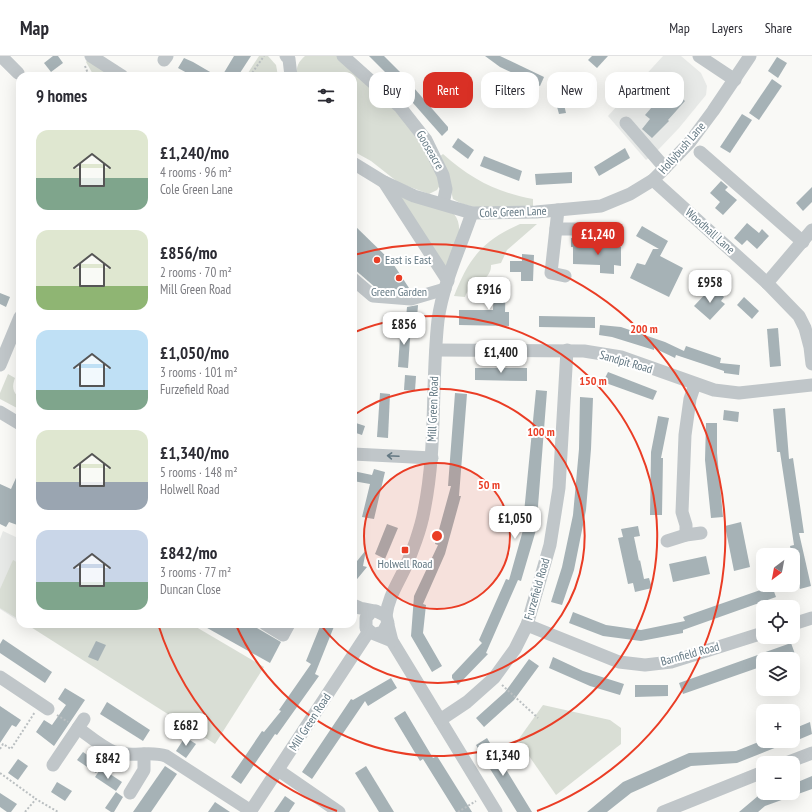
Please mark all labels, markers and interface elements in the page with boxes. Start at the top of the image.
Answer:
text: Map [20,16,49,40]
text: Map [669,19,690,37]
text: Layers [712,19,743,37]
text: Share [765,19,792,37]
chip: Buy [369,72,415,108]
chip: Rent [423,72,473,108]
chip: Filters [481,72,539,108]
chip: New [547,72,597,108]
chip: Apartment [605,72,684,108]
text: 9 homes [36,85,87,107]
icon: filters [315,85,337,107]
street label: Hollybush Lane [655,119,708,177]
street label: Gooseacre [413,128,448,172]
text: £1,240/mo [160,142,229,164]
icon: home [68,146,116,194]
text: 4 rooms · 96 m² [160,164,232,181]
text: Cole Green Lane [160,181,233,198]
street label: Cole Green Lane [479,203,547,220]
street label: Woodhall Lane [683,205,738,257]
pin: £1,240 [565,222,631,256]
text: £1,240 [581,226,615,243]
text: £856/mo [160,242,217,264]
icon: home [68,246,116,294]
place label: East is East [385,252,432,267]
marker: East is East [372,255,382,265]
text: 2 rooms · 70 m² [160,264,232,281]
pin: £958 [686,270,734,304]
marker: Green Garden [394,273,404,283]
text: £958 [698,274,722,291]
pin: £916 [465,277,513,311]
text: Mill Green Road [160,281,231,298]
text: £916 [477,281,501,298]
place label: Green Garden [371,284,427,299]
pin: £856 [380,312,428,346]
text: £856 [392,316,416,333]
text: 200 m [630,321,658,336]
pin: £1,400 [468,340,534,374]
text: £1,050/mo [160,342,229,364]
text: £1,400 [484,344,518,361]
icon: home [68,346,116,394]
street label: Sandpit Road [598,347,654,376]
text: 3 rooms · 101 m² [160,364,238,381]
text: 150 m [579,373,607,388]
street label: Mill Green Road [424,376,441,442]
text: Furzefield Road [160,381,229,398]
text: 100 m [527,424,555,439]
text: £1,340/mo [160,442,229,464]
icon: home [68,446,116,494]
one-way arrow [387,452,400,460]
text: 5 rooms · 148 m² [160,464,238,481]
text: 50 m [478,477,500,492]
text: Holwell Road [160,481,220,498]
pin: £1,050 [482,506,548,540]
text: £1,050 [498,510,532,527]
centre of rings [430,529,444,543]
text: £842/mo [160,542,217,564]
marker: Holwell Road [400,545,410,555]
icon: home [68,546,116,594]
north arrow [756,548,800,592]
map controls [756,548,800,800]
place label: Holwell Road [378,556,432,571]
street label: Furzefield Road [521,556,553,622]
text: 3 rooms · 77 m² [160,564,231,581]
text: Duncan Close [160,581,221,598]
button: locate [756,600,800,644]
street label: Barnfield Road [659,638,721,669]
button: layers [756,652,800,696]
street label: Mill Green Road [285,690,334,753]
button: + [756,704,800,748]
pin: £682 [162,713,210,747]
text: £682 [174,717,198,734]
pin: £1,340 [470,743,536,777]
pin: £842 [84,746,132,780]
text: £1,340 [486,747,520,764]
text: £842 [96,750,120,767]
button: − [756,756,800,800]

